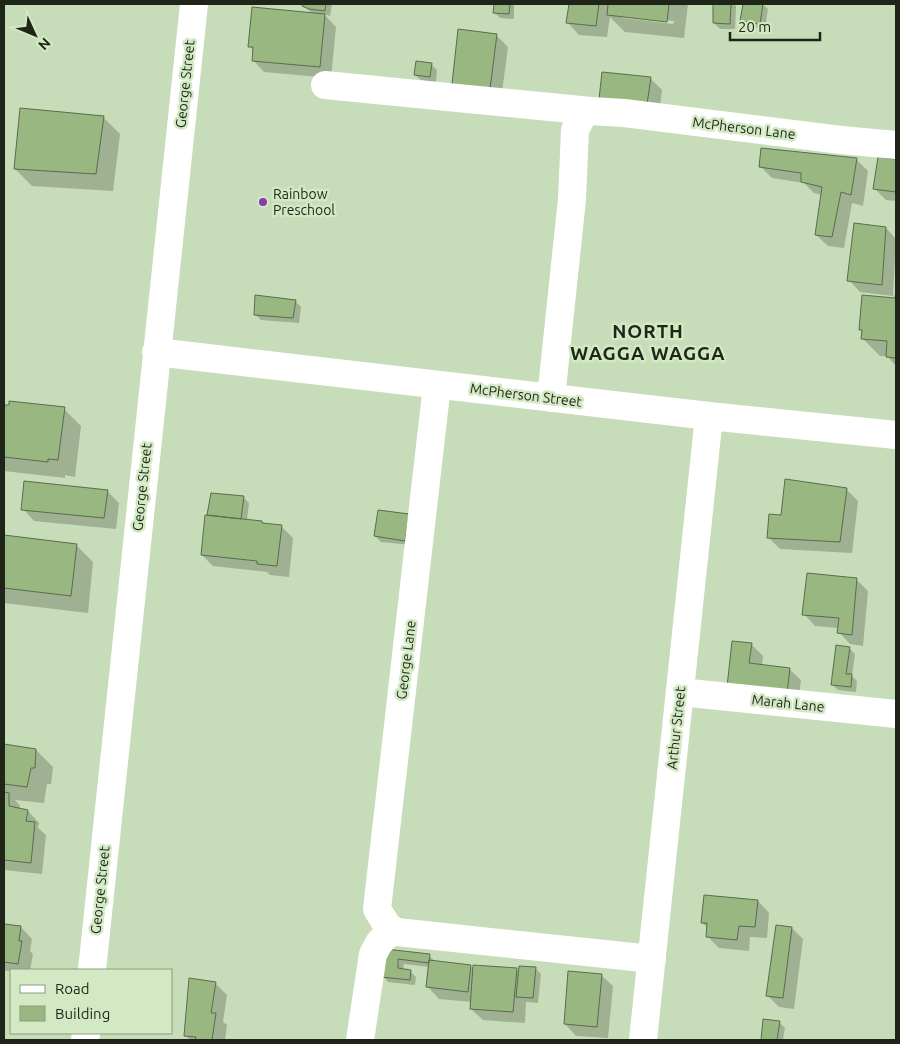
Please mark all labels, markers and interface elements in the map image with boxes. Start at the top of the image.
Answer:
north arrow [10,10,60,60]
scale bar [730,10,820,42]
text: 20 m [738,18,771,35]
text: N [35,35,54,53]
street label: George Street [172,39,198,129]
street label: McPherson Lane [692,114,796,142]
place label: Rainbow Preschool [273,186,335,218]
marker: Rainbow Preschool [257,196,269,208]
district label: NORTH WAGGA WAGGA [570,320,726,364]
street label: McPherson Street [469,380,583,410]
street label: George Street [129,442,155,532]
street label: George Lane [393,620,419,700]
street label: Arthur Street [664,685,688,770]
street label: Marah Lane [751,691,825,715]
street label: George Street [87,845,113,935]
legend [10,969,172,1034]
text: Road [55,980,90,997]
text: Building [55,1005,110,1022]

